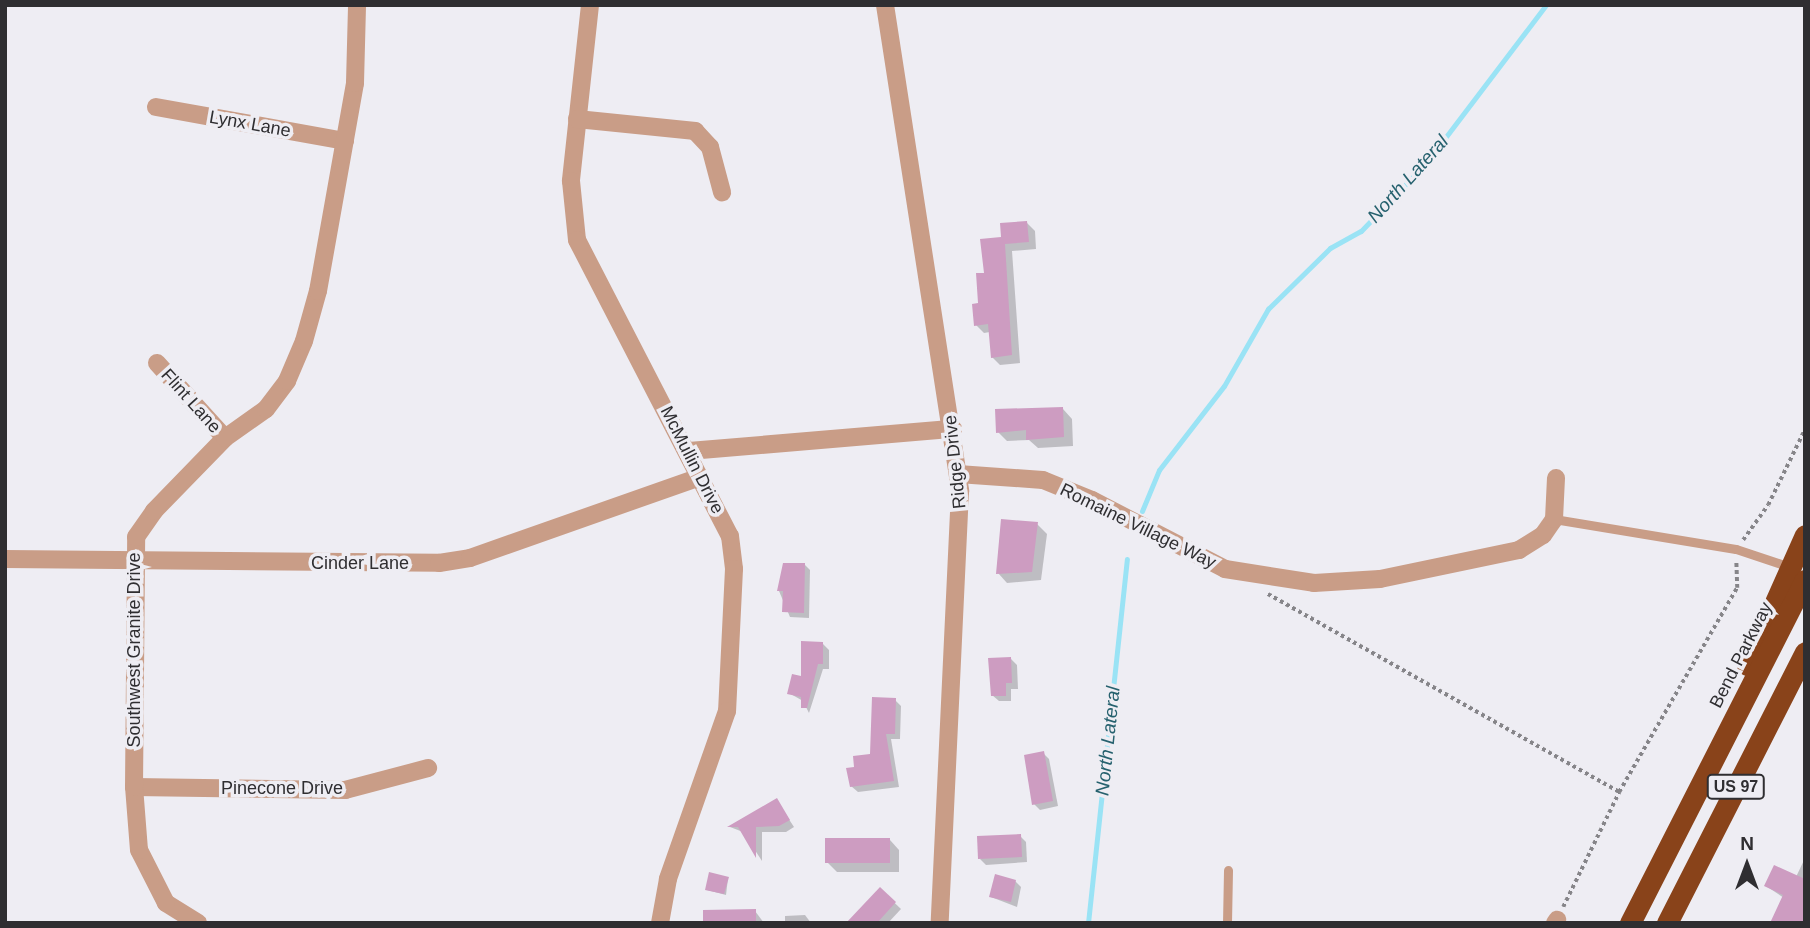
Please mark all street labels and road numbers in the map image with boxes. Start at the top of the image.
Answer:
street label: Lynx Lane [208,106,292,142]
street label: Flint Lane [157,364,225,438]
street label: McMullin Drive [656,403,728,517]
street label: Ridge Drive [939,414,971,510]
street label: Romaine Village Way [1056,479,1220,573]
street label: Southwest Granite Drive [123,552,145,748]
street label: Cinder Lane [311,552,409,574]
street label: Bend Parkway [1705,598,1777,712]
road number: US 97 [1706,774,1766,800]
street label: Pinecone Drive [221,777,343,799]

